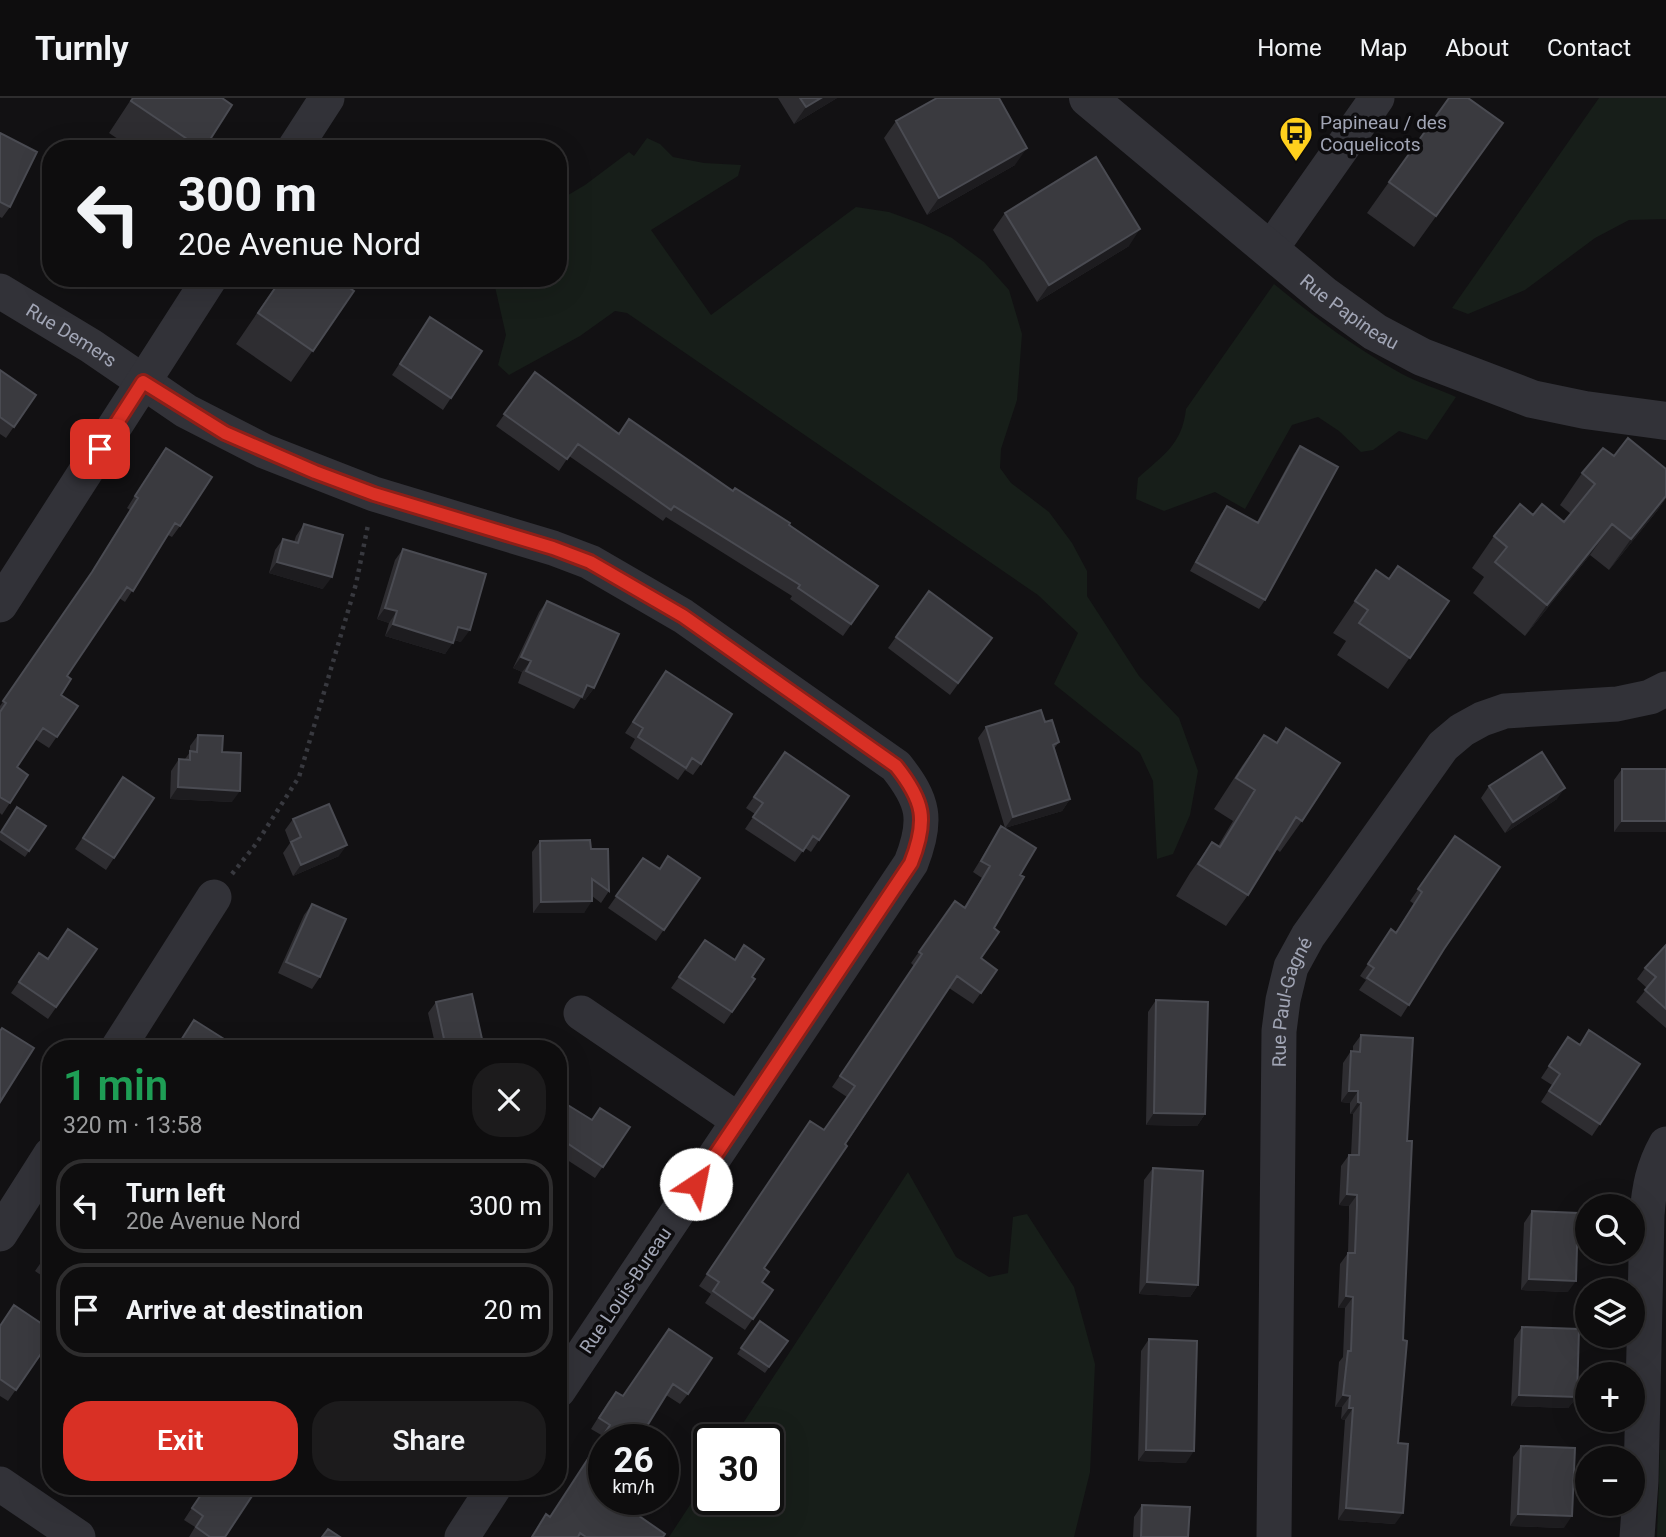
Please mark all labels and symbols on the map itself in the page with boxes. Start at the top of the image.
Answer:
place label: Papineau / des Coquelicots [1320,111,1447,156]
bus stop icon: Papineau / des Coquelicots [1277,114,1315,163]
street label: Rue Papineau [1295,269,1403,355]
street label: Rue Demers [22,299,121,372]
pin [70,419,130,479]
street label: Rue Paul-Gagné [1268,933,1317,1067]
position arrow [659,1147,733,1221]
street label: Rue Louis-Bureau [575,1223,676,1358]
speed limit sign: 30 [693,1424,784,1515]

